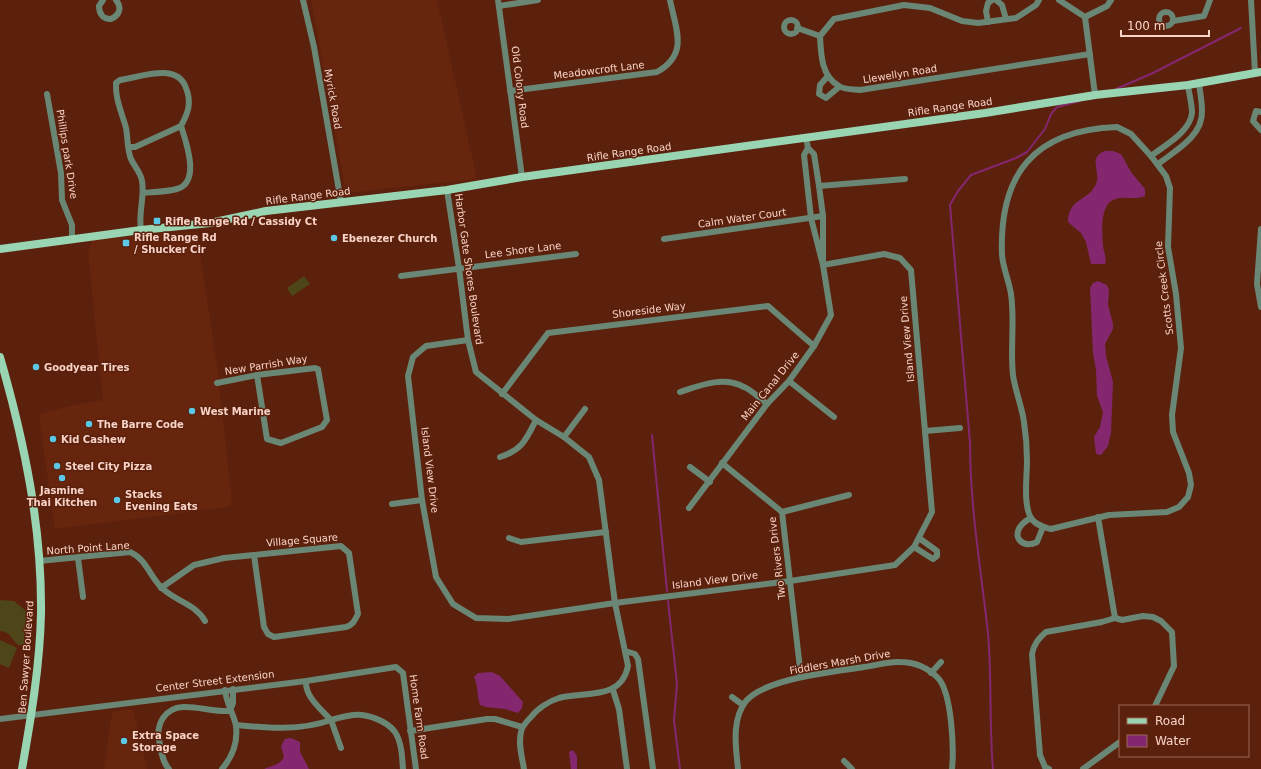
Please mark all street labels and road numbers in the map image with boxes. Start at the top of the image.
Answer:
street label: Old Colony Road [510,45,530,129]
street label: Meadowcroft Lane [553,59,645,81]
street label: Llewellyn Road [862,63,938,85]
street label: Myrick Road [322,68,344,130]
street label: Rifle Range Road [907,96,993,118]
street label: Phillips park Drive [54,108,80,200]
street label: Rifle Range Road [586,141,672,163]
street label: Rifle Range Road [265,185,351,207]
street label: Harbor Gate Shores Boulevard [453,193,485,345]
street label: Calm Water Court [697,206,787,230]
street label: Lee Shore Lane [484,240,562,260]
street label: Scotts Creek Circle [1153,240,1175,336]
street label: Island View Drive [898,295,916,383]
street label: Shoreside Way [612,300,686,320]
street label: Main Canal Drive [739,349,801,423]
street label: New Parrish Way [224,353,308,377]
street label: Island View Drive [419,426,441,514]
street label: Two Rivers Drive [766,516,788,601]
street label: Village Square [266,531,338,549]
street label: North Point Lane [46,540,130,556]
street label: Island View Drive [671,569,759,591]
street label: Ben Sawyer Boulevard [17,600,35,714]
street label: Fiddlers Marsh Drive [789,648,891,676]
street label: Center Street Extension [155,668,275,694]
street label: Home Farm Road [408,674,430,760]

